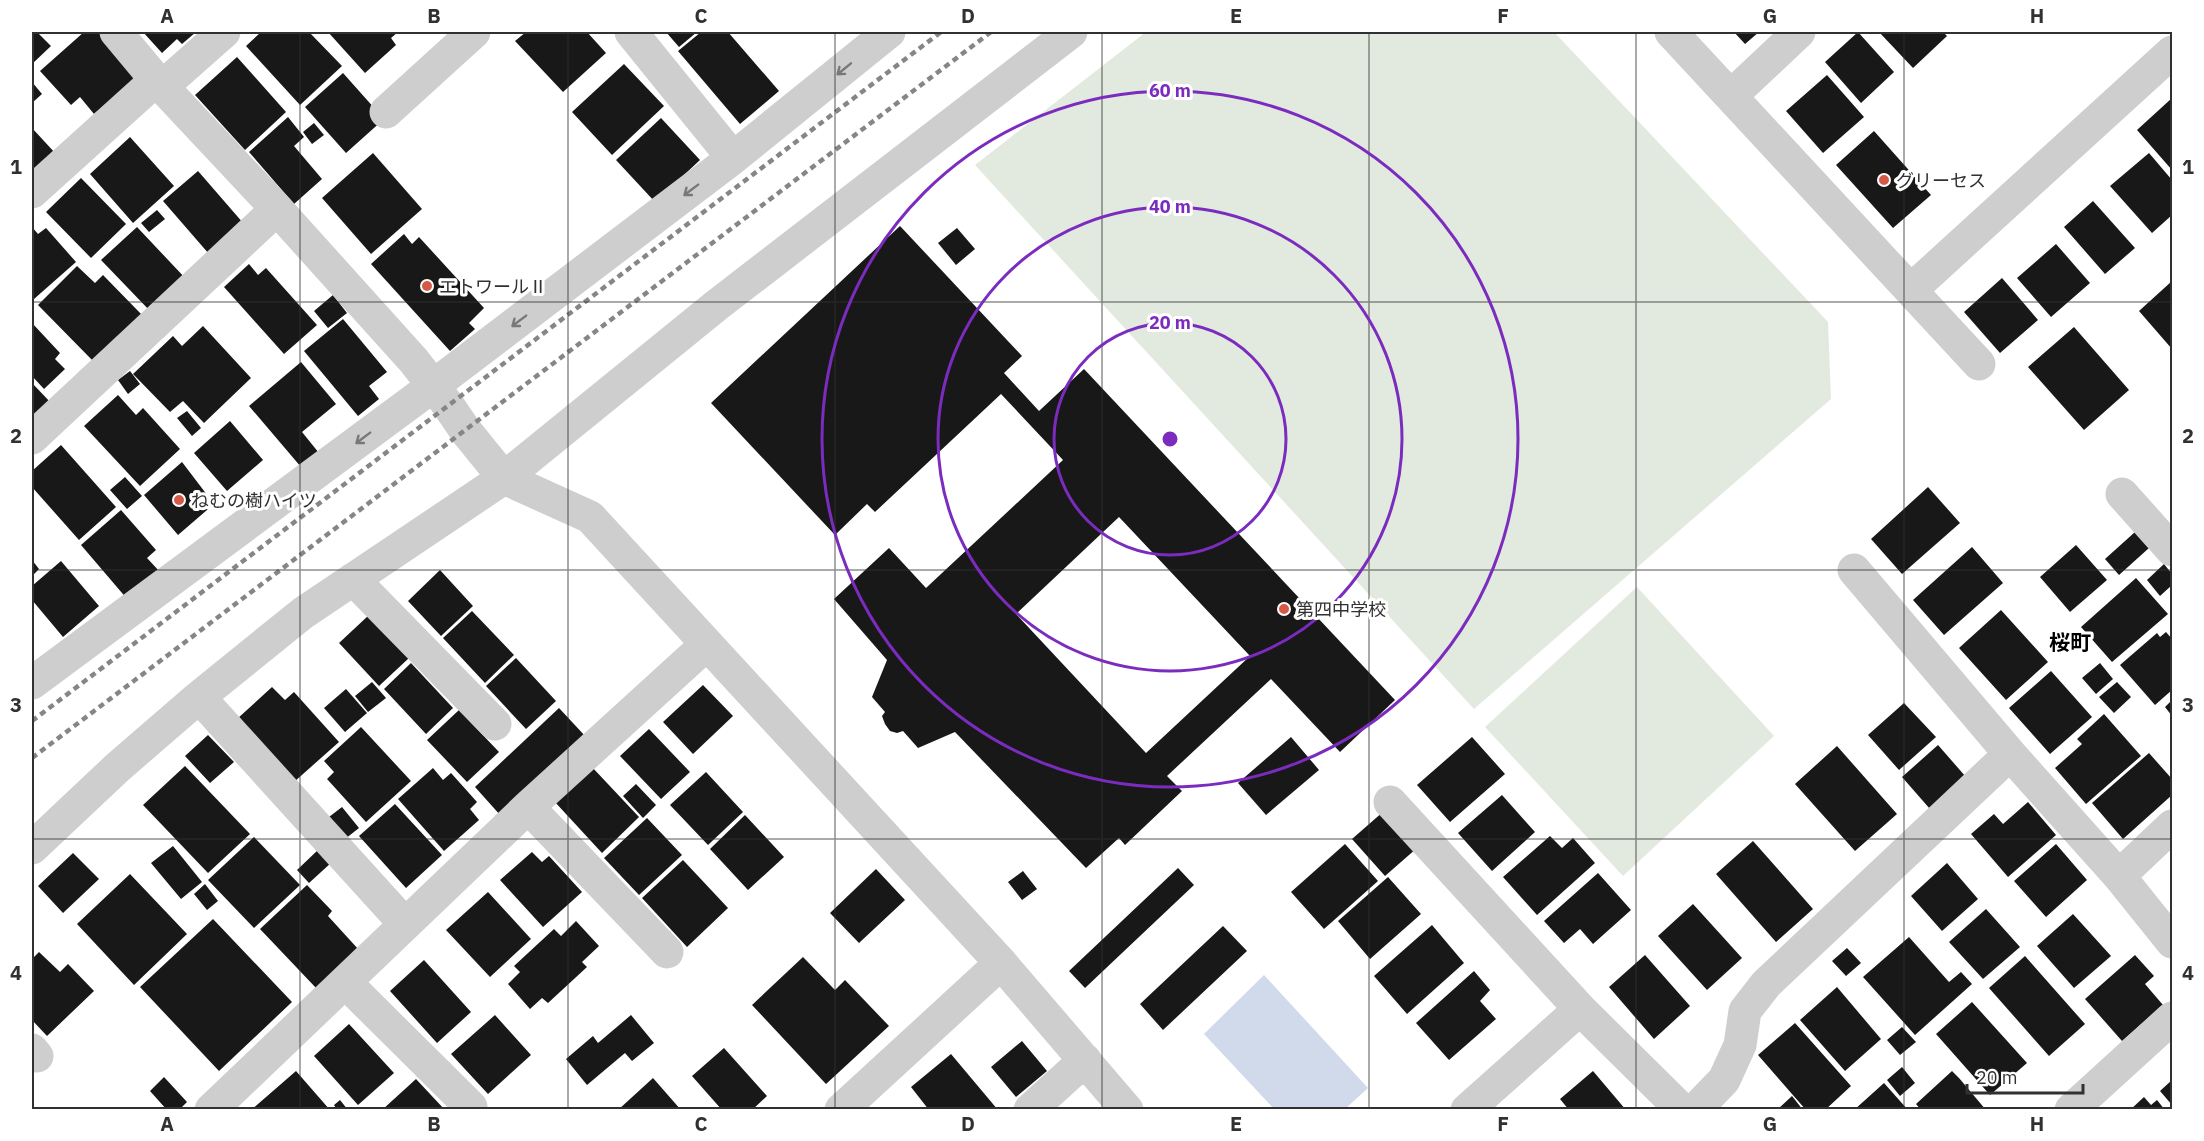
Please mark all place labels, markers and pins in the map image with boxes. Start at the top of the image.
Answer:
place label: グリーセス [1896,169,1986,192]
marker: グリーセス [1877,173,1891,187]
place label: エトワールⅡ [439,275,547,298]
marker: エトワールⅡ [420,279,434,293]
centre of rings [1160,429,1180,449]
place label: ねむの樹ハイツ [191,489,317,512]
marker: ねむの樹ハイツ [172,493,186,507]
place label: 第四中学校 [1296,598,1386,621]
marker: 第四中学校 [1277,602,1291,616]

